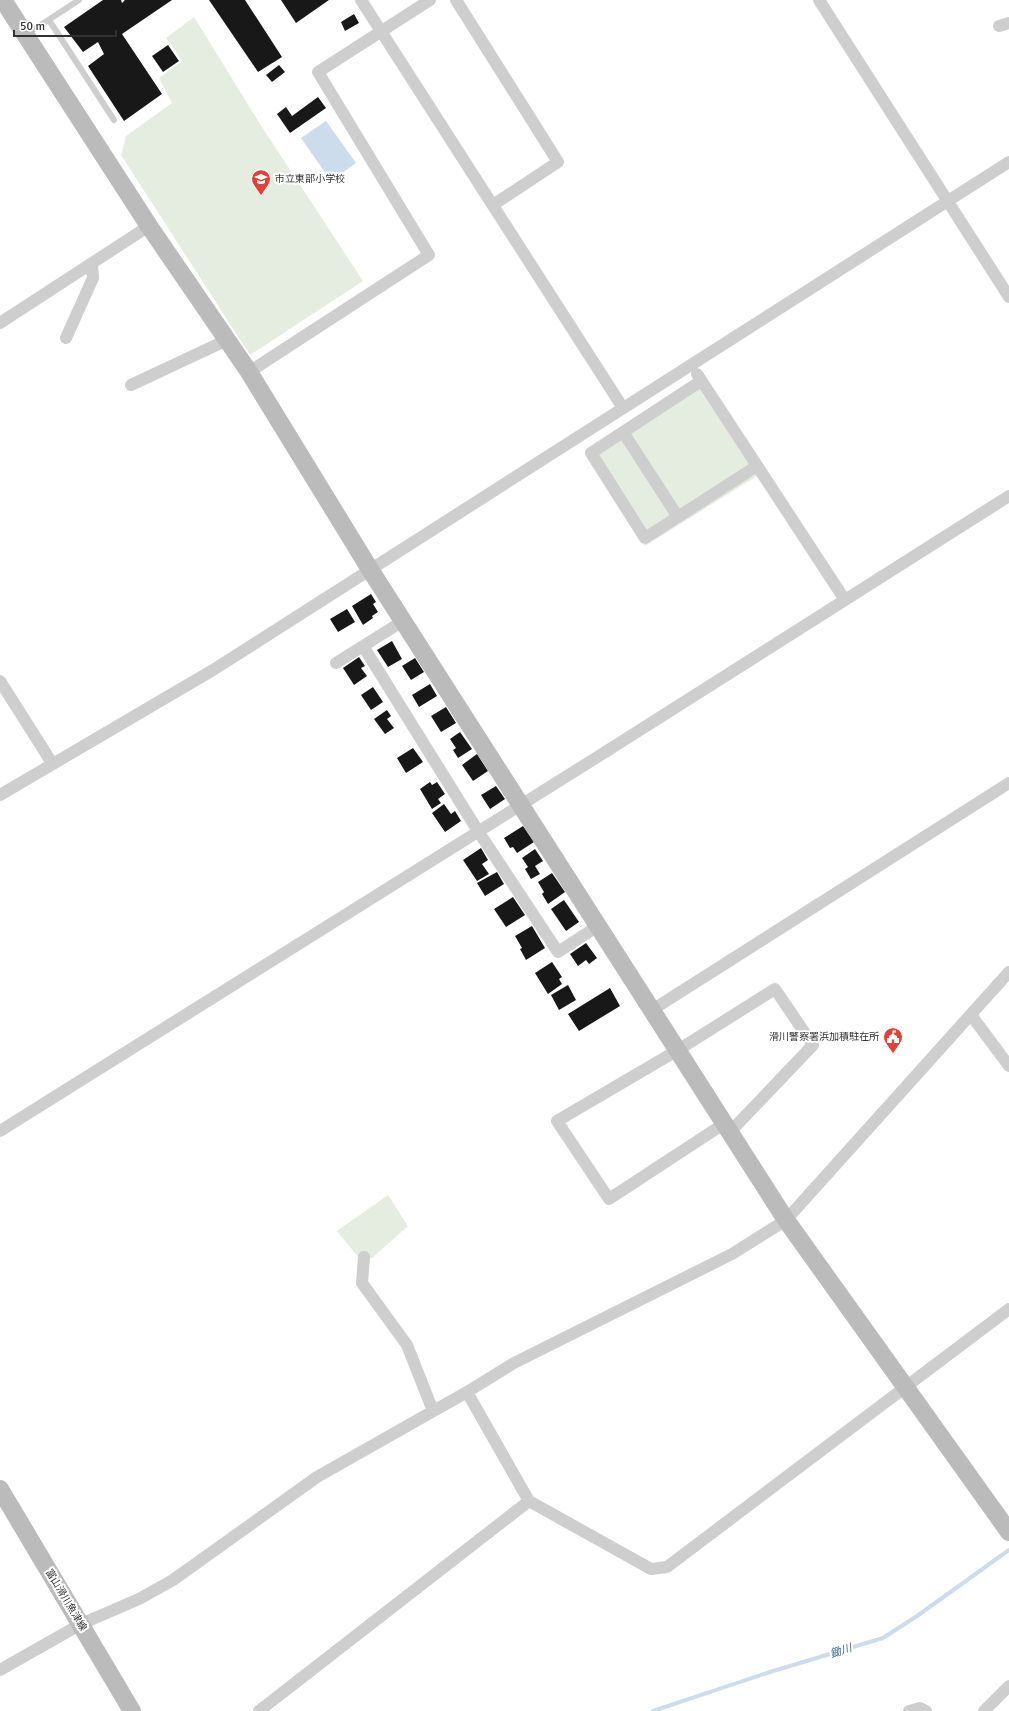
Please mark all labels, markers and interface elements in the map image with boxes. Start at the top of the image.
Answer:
scale bar [14,12,116,38]
text: 50 m [20,19,45,34]
school or university icon: 市立東部小学校 [250,168,272,196]
place label: 市立東部小学校 [275,173,345,185]
public building icon: 滑川警察署浜加積駐在所 [882,1026,904,1054]
place label: 滑川警察署浜加積駐在所 [769,1031,879,1043]
street label: 富山滑川魚津線 [43,1567,89,1633]
water label: 鋤川 [829,1641,854,1661]

